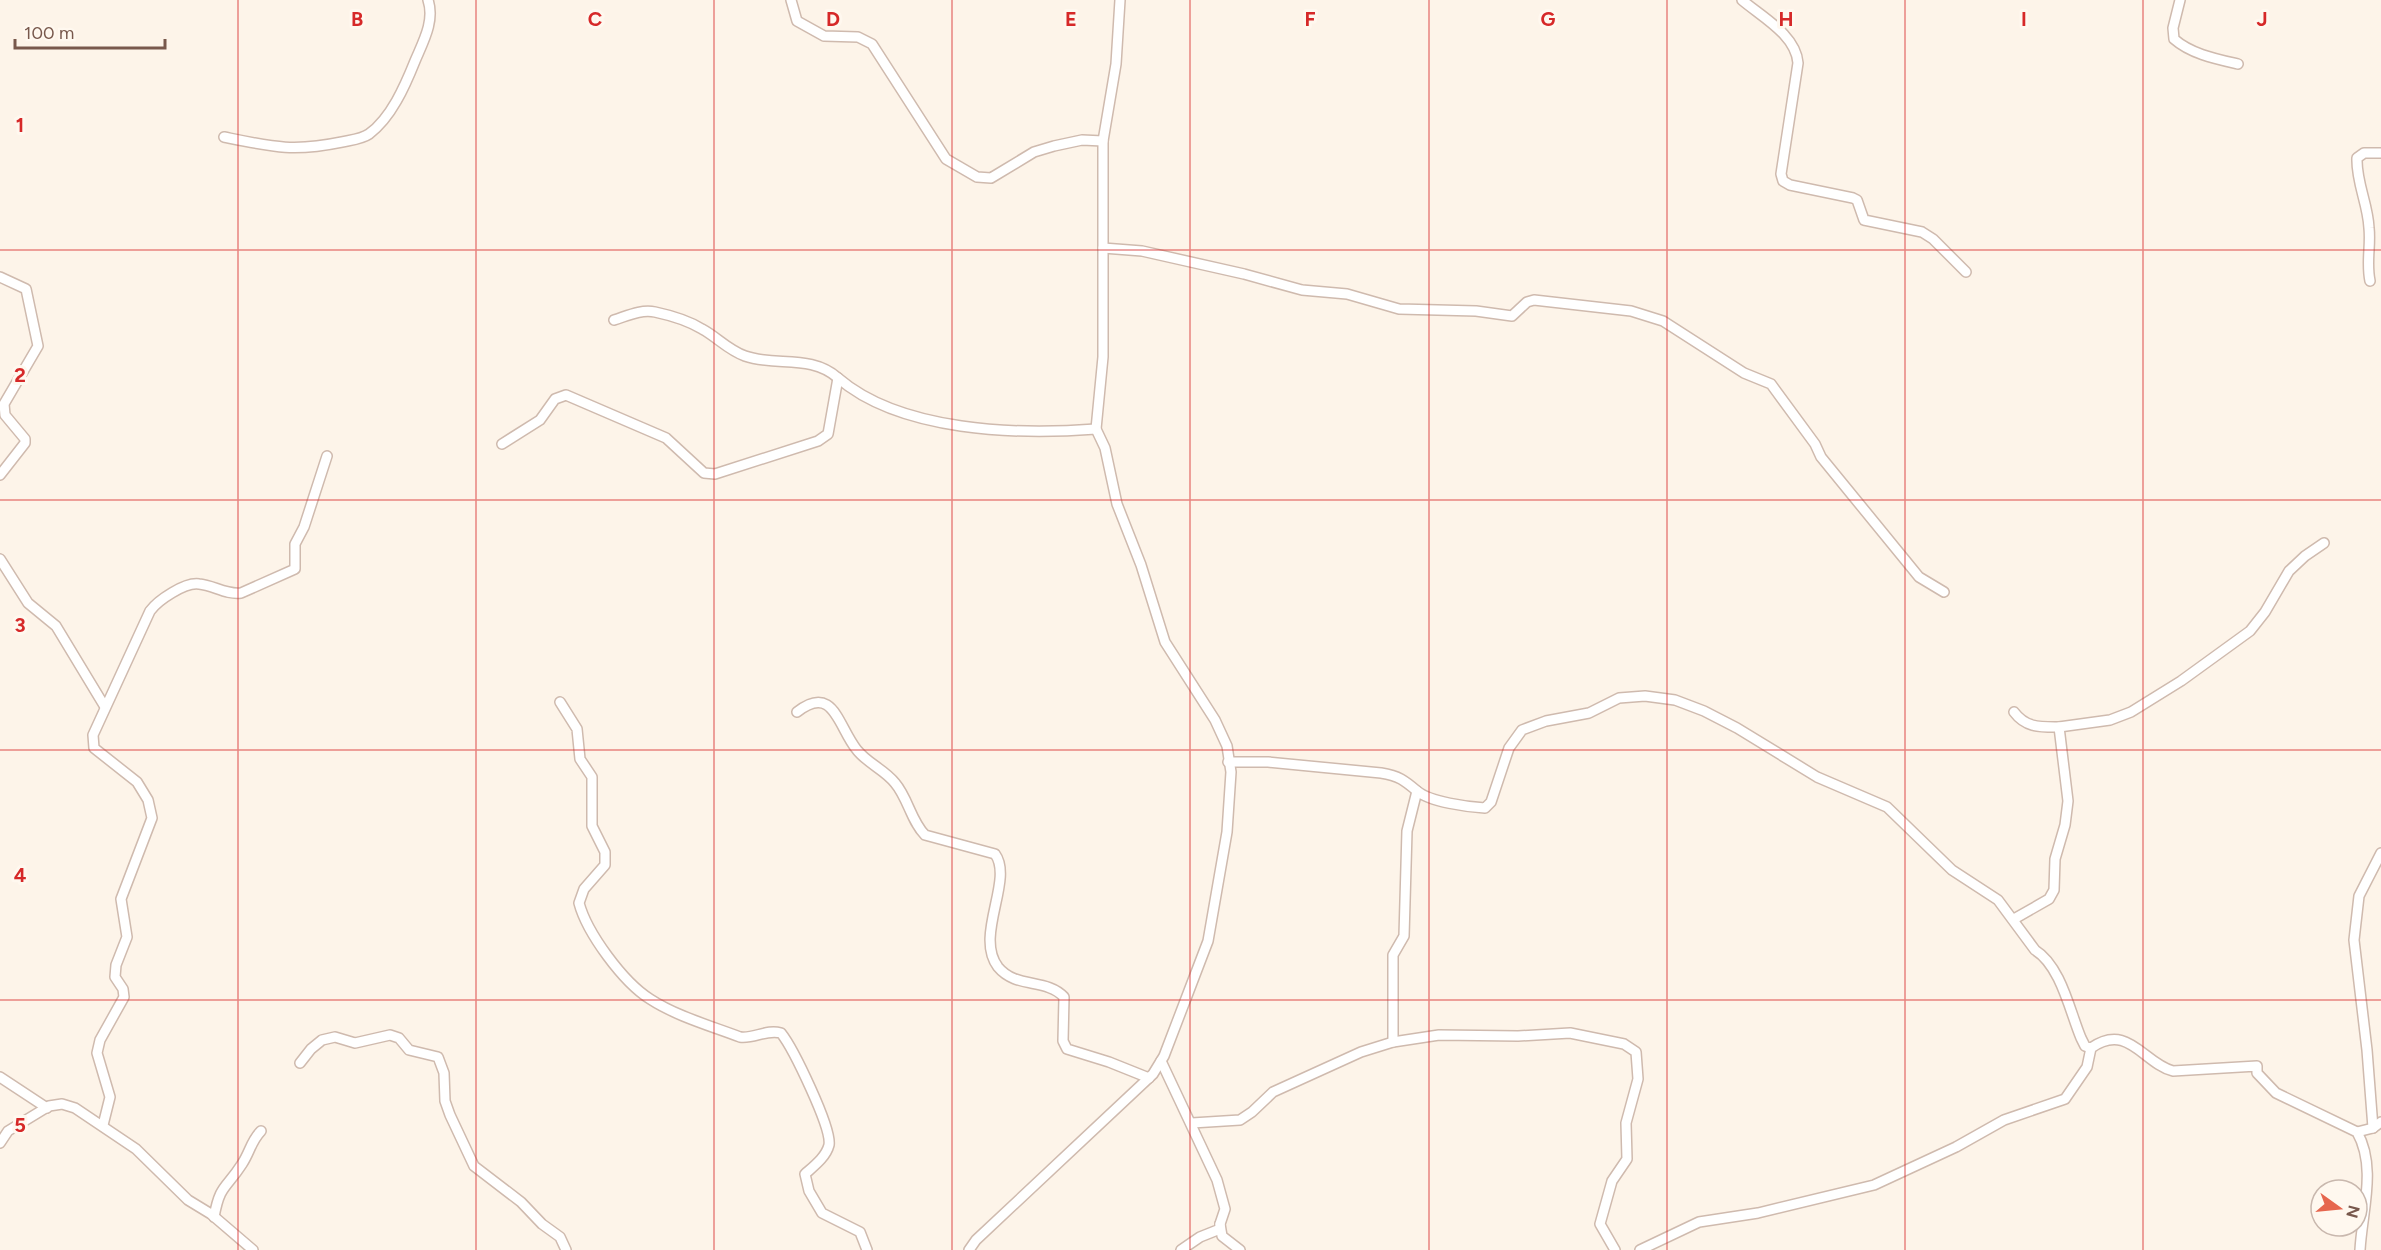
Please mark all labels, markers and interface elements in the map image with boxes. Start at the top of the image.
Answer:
text: B [351,7,363,31]
text: C [588,7,602,31]
text: D [826,7,840,31]
text: E [1065,7,1077,31]
text: F [1304,7,1316,31]
text: G [1541,7,1556,31]
text: H [1779,7,1794,31]
text: I [2021,7,2027,31]
text: J [2256,7,2268,31]
scale bar [15,12,165,50]
text: 100 m [24,22,74,44]
text: 1 [16,113,24,137]
text: 2 [14,363,26,387]
text: 3 [14,613,26,637]
text: 4 [14,863,27,887]
text: 5 [14,1113,26,1137]
north arrow [2309,1178,2369,1238]
text: N [2342,1203,2364,1220]

